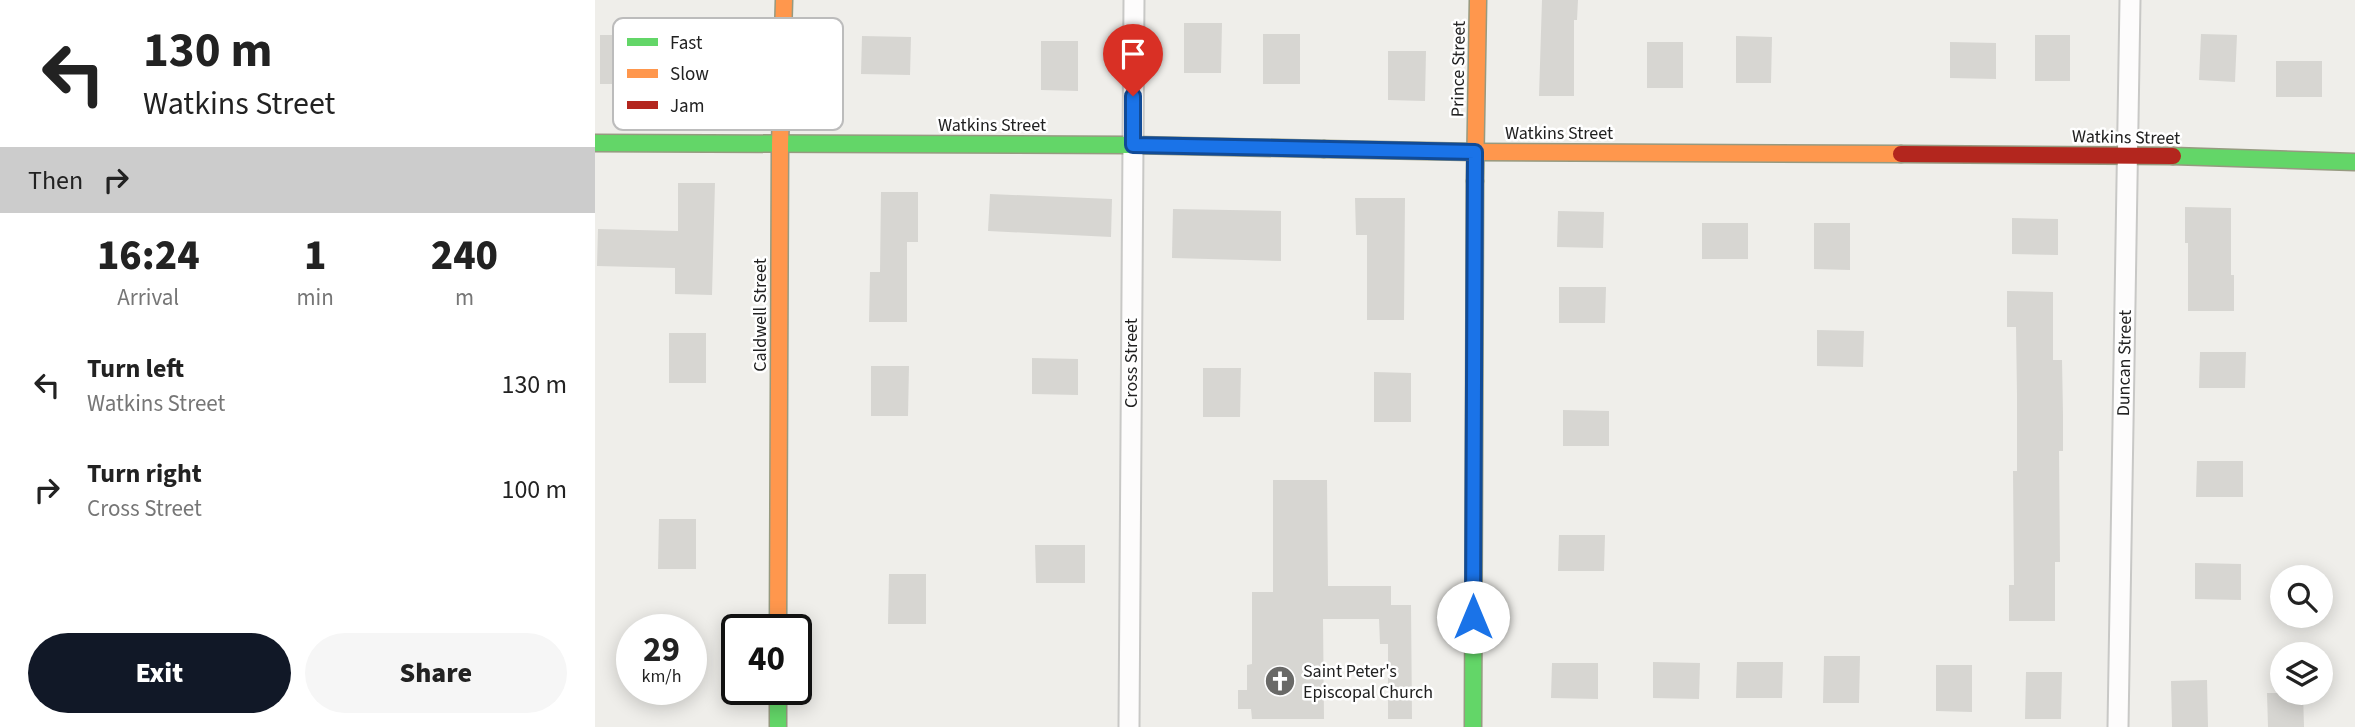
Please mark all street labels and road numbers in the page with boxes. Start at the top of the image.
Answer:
street label: Prince Street [1445,21,1472,117]
street label: Watkins Street [938,113,1046,138]
street label: Watkins Street [1505,121,1613,146]
street label: Watkins Street [2072,124,2180,151]
street label: Caldwell Street [748,258,773,372]
street label: Duncan Street [2111,310,2138,416]
street label: Cross Street [1119,318,1144,408]

